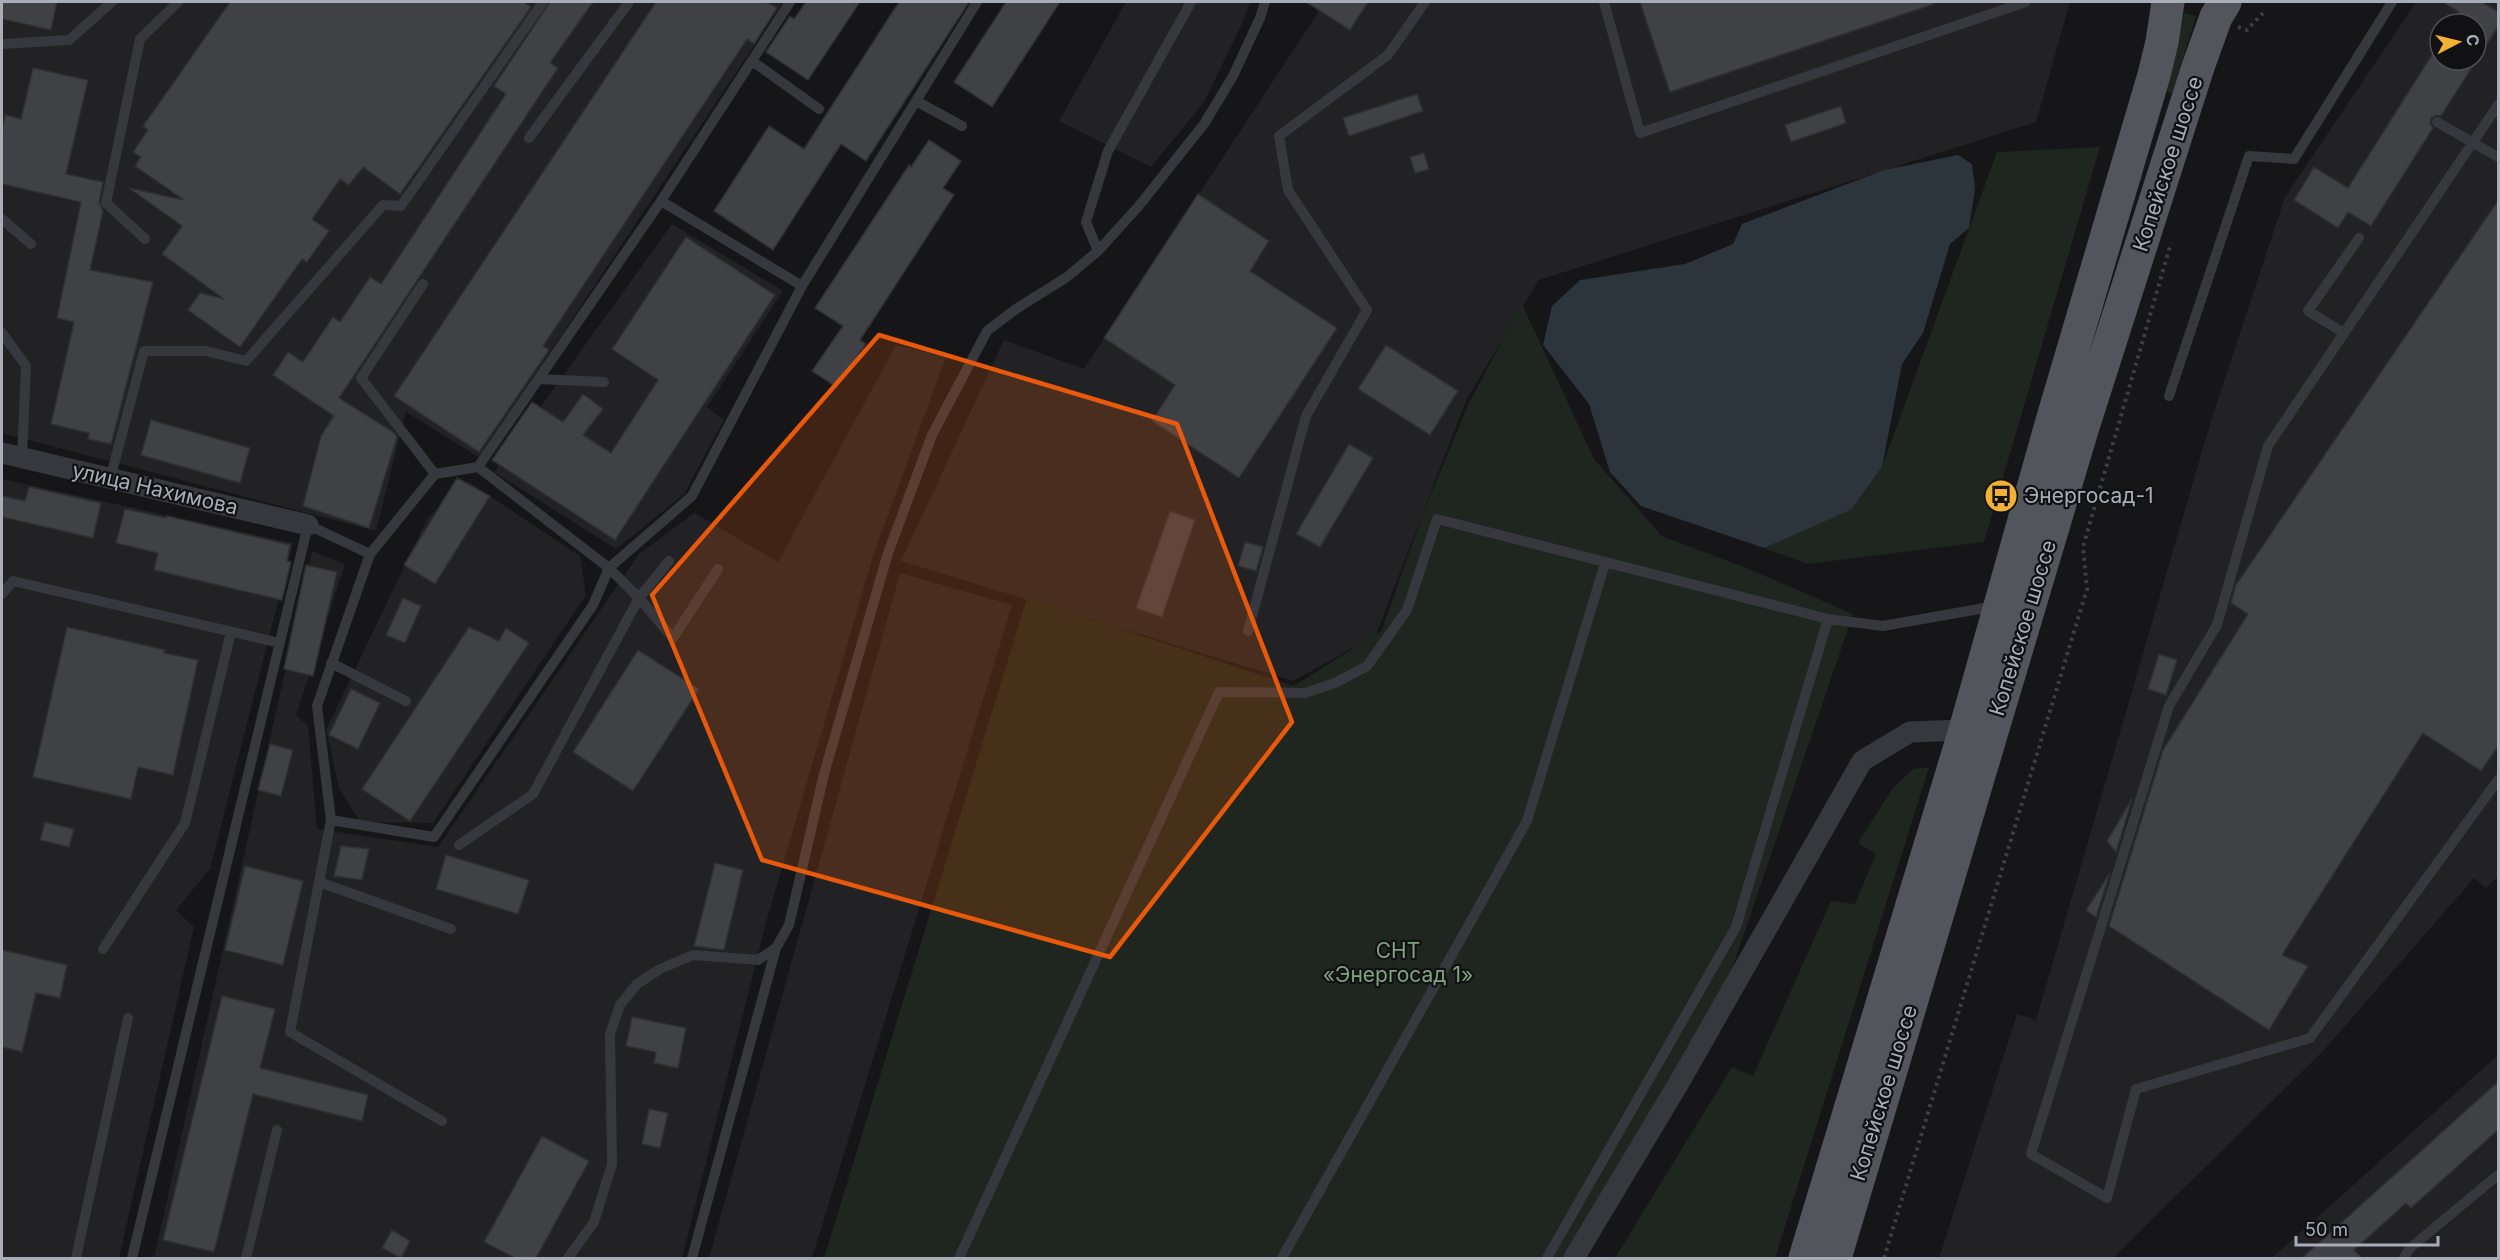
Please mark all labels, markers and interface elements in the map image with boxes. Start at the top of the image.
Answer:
north arrow [2428,12,2488,72]
text: С [2462,33,2484,47]
street label: Копейское шоссе [2127,73,2208,255]
street label: улица Нахимова [70,457,240,520]
bus stop icon: Энергосад-1 [1983,478,2019,514]
place label: Энергосад-1 [2024,483,2154,508]
street label: Копейское шоссе [1984,537,2061,719]
park label: СНТ «Энергосад 1» [1323,938,1473,987]
street label: Копейское шоссе [1845,1002,1922,1184]
scale bar [2296,1209,2438,1247]
text: 50 m [2305,1219,2348,1240]

